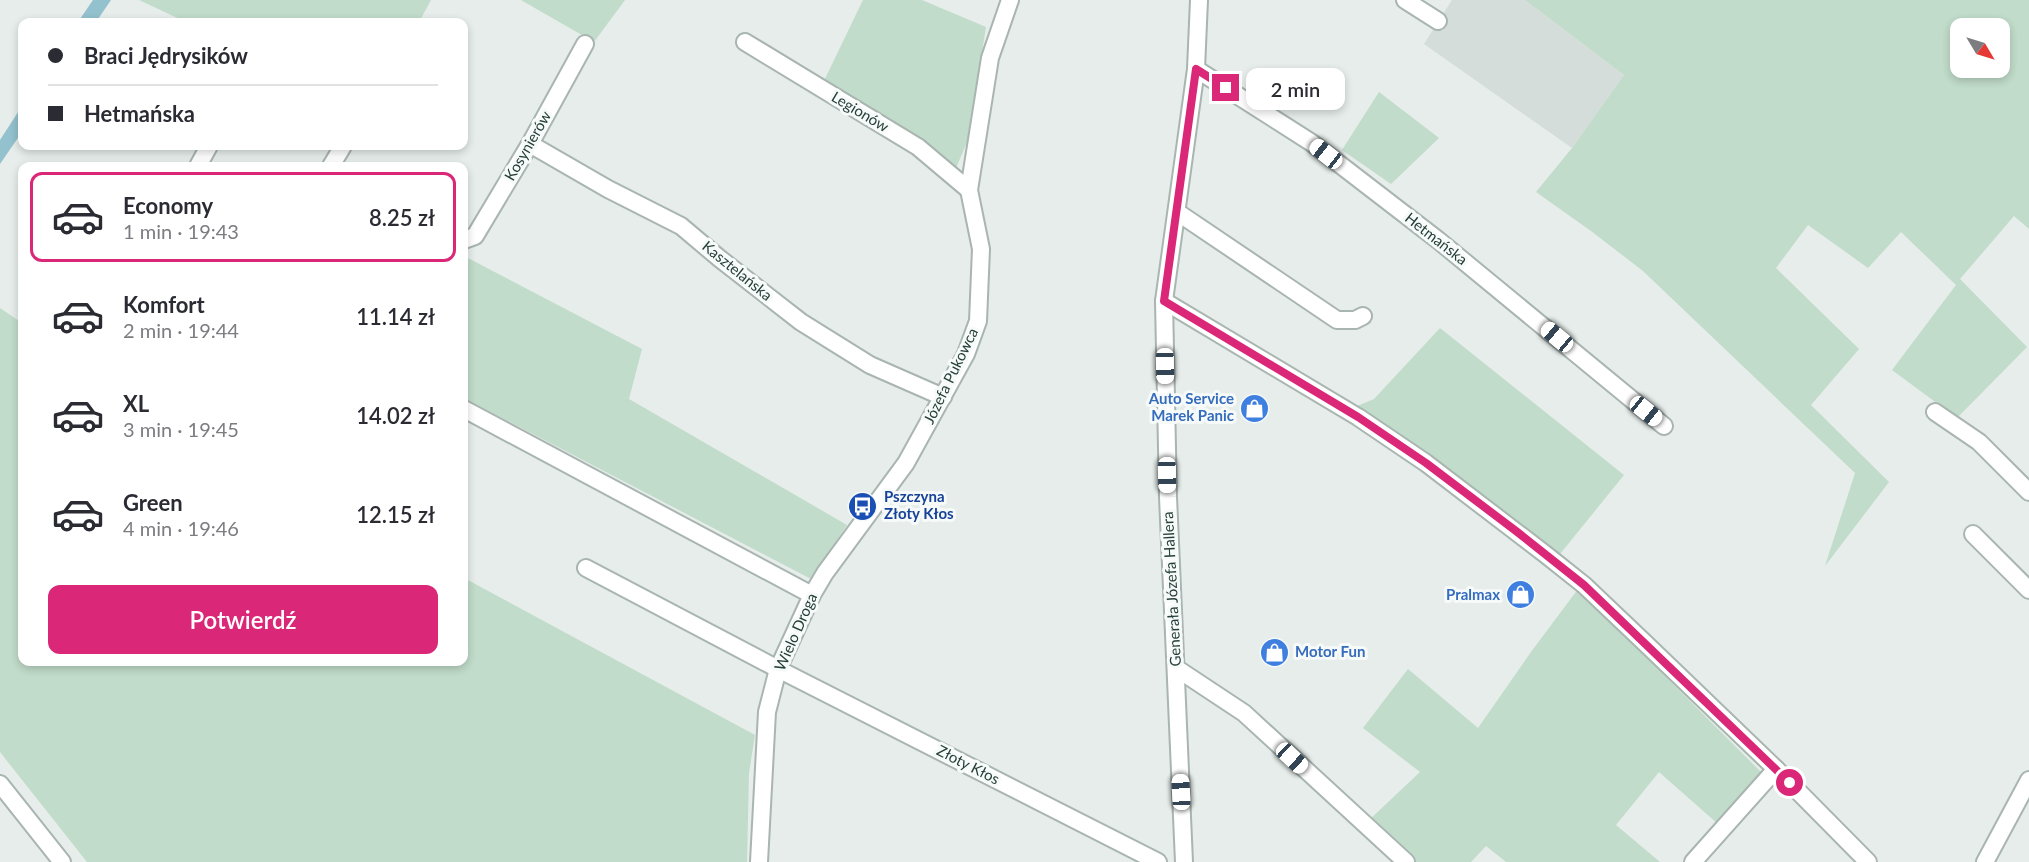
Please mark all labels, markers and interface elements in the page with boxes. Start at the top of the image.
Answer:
north arrow [1950,18,2010,78]
map controls [1950,18,2010,78]
text: Braci Jędrysików [84,42,248,69]
callout: 2 min [1247,67,1346,109]
route end [1212,74,1239,101]
text: 2 min [1271,77,1320,101]
street label: Legionów [829,87,893,135]
text: Hetmańska [84,100,195,127]
street label: Kosynierów [500,107,554,183]
car [1306,136,1346,172]
icon: car [51,190,105,244]
text: Economy [123,192,213,219]
text: 8.25 zł [369,204,435,231]
street label: Hetmańska [1402,208,1471,268]
text: 1 min · 19:43 [123,219,239,243]
street label: Kasztelańska [699,237,776,304]
icon: car [51,289,105,343]
text: Komfort [123,291,205,318]
text: 11.14 zł [356,303,435,330]
text: 2 min · 19:44 [123,318,239,342]
car [1537,319,1577,355]
street label: Józefa Pukowca [919,325,981,427]
car [1156,348,1174,384]
icon: car [51,388,105,442]
place label: Auto Service Marek Panic [1148,389,1234,424]
text: XL [123,390,149,417]
shop icon: Auto Service Marek Panic [1239,392,1271,424]
car [1626,393,1666,429]
text: 14.02 zł [356,402,435,429]
text: 3 min · 19:45 [123,417,239,441]
car [1158,457,1176,493]
icon: car [51,487,105,541]
place label: Pszczyna Złoty Kłos [884,487,954,522]
text: Green [123,489,183,516]
bus stop icon: Pszczyna Złoty Kłos [847,490,879,522]
text: 12.15 zł [356,501,435,528]
street label: Generała Józefa Hallera [1158,511,1184,667]
text: 4 min · 19:46 [123,516,239,540]
shop icon: Pralmax [1505,579,1537,611]
button: Potwierdź [48,585,438,654]
place label: Pralmax [1446,585,1500,603]
street label: Wielo Droga [770,590,820,673]
shop icon: Motor Fun [1258,636,1290,668]
place label: Motor Fun [1295,642,1365,660]
car [1273,739,1311,777]
street label: Złoty Kłos [934,741,1003,788]
route start [1776,769,1803,796]
car [1171,774,1191,810]

